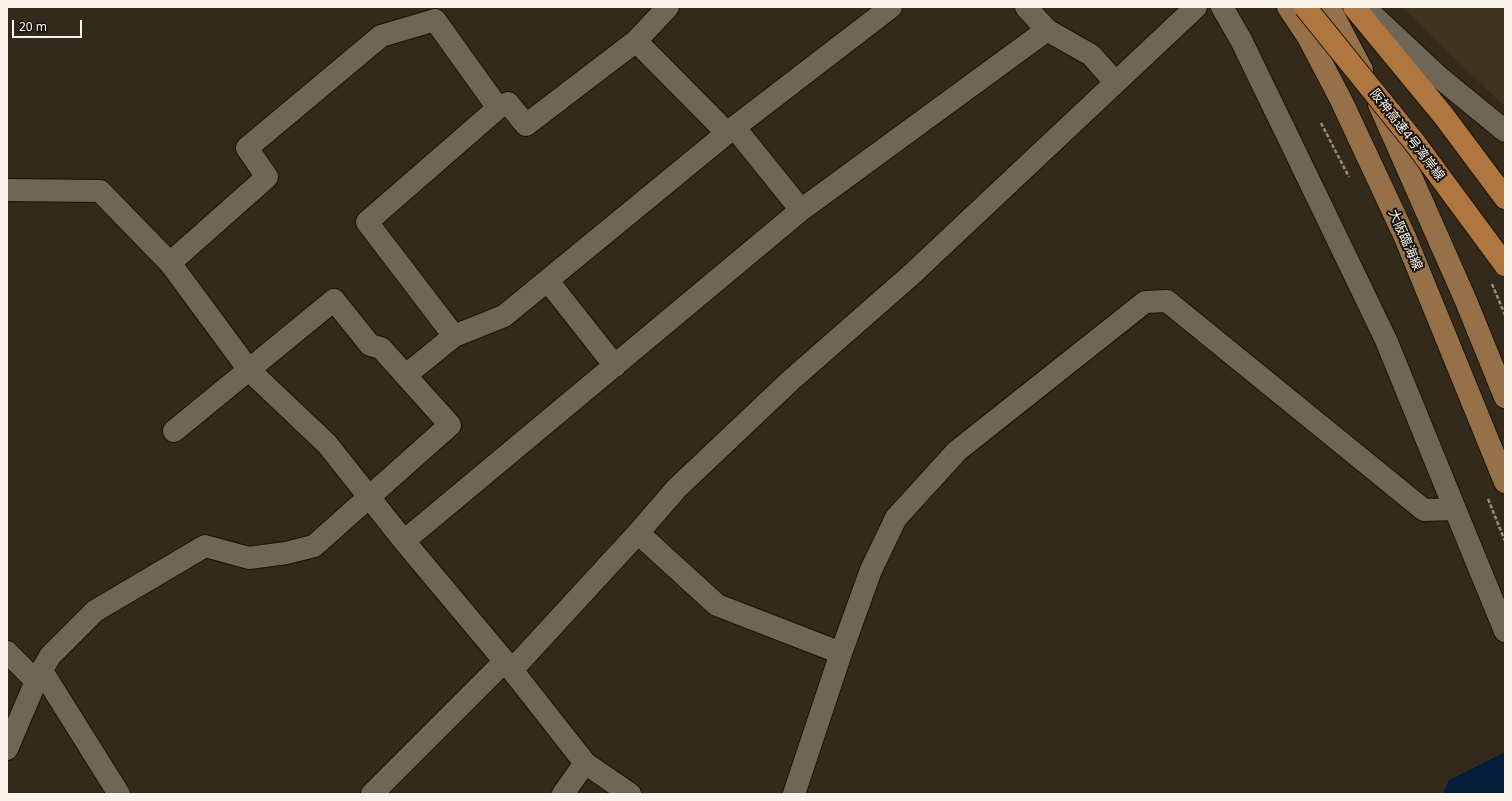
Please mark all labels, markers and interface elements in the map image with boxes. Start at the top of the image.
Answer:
scale bar [14,12,84,38]
text: 20 m [19,18,47,35]
street label: 阪神高速4号湾岸線 [1367,86,1447,184]
street label: 大阪臨海線 [1385,207,1425,273]

